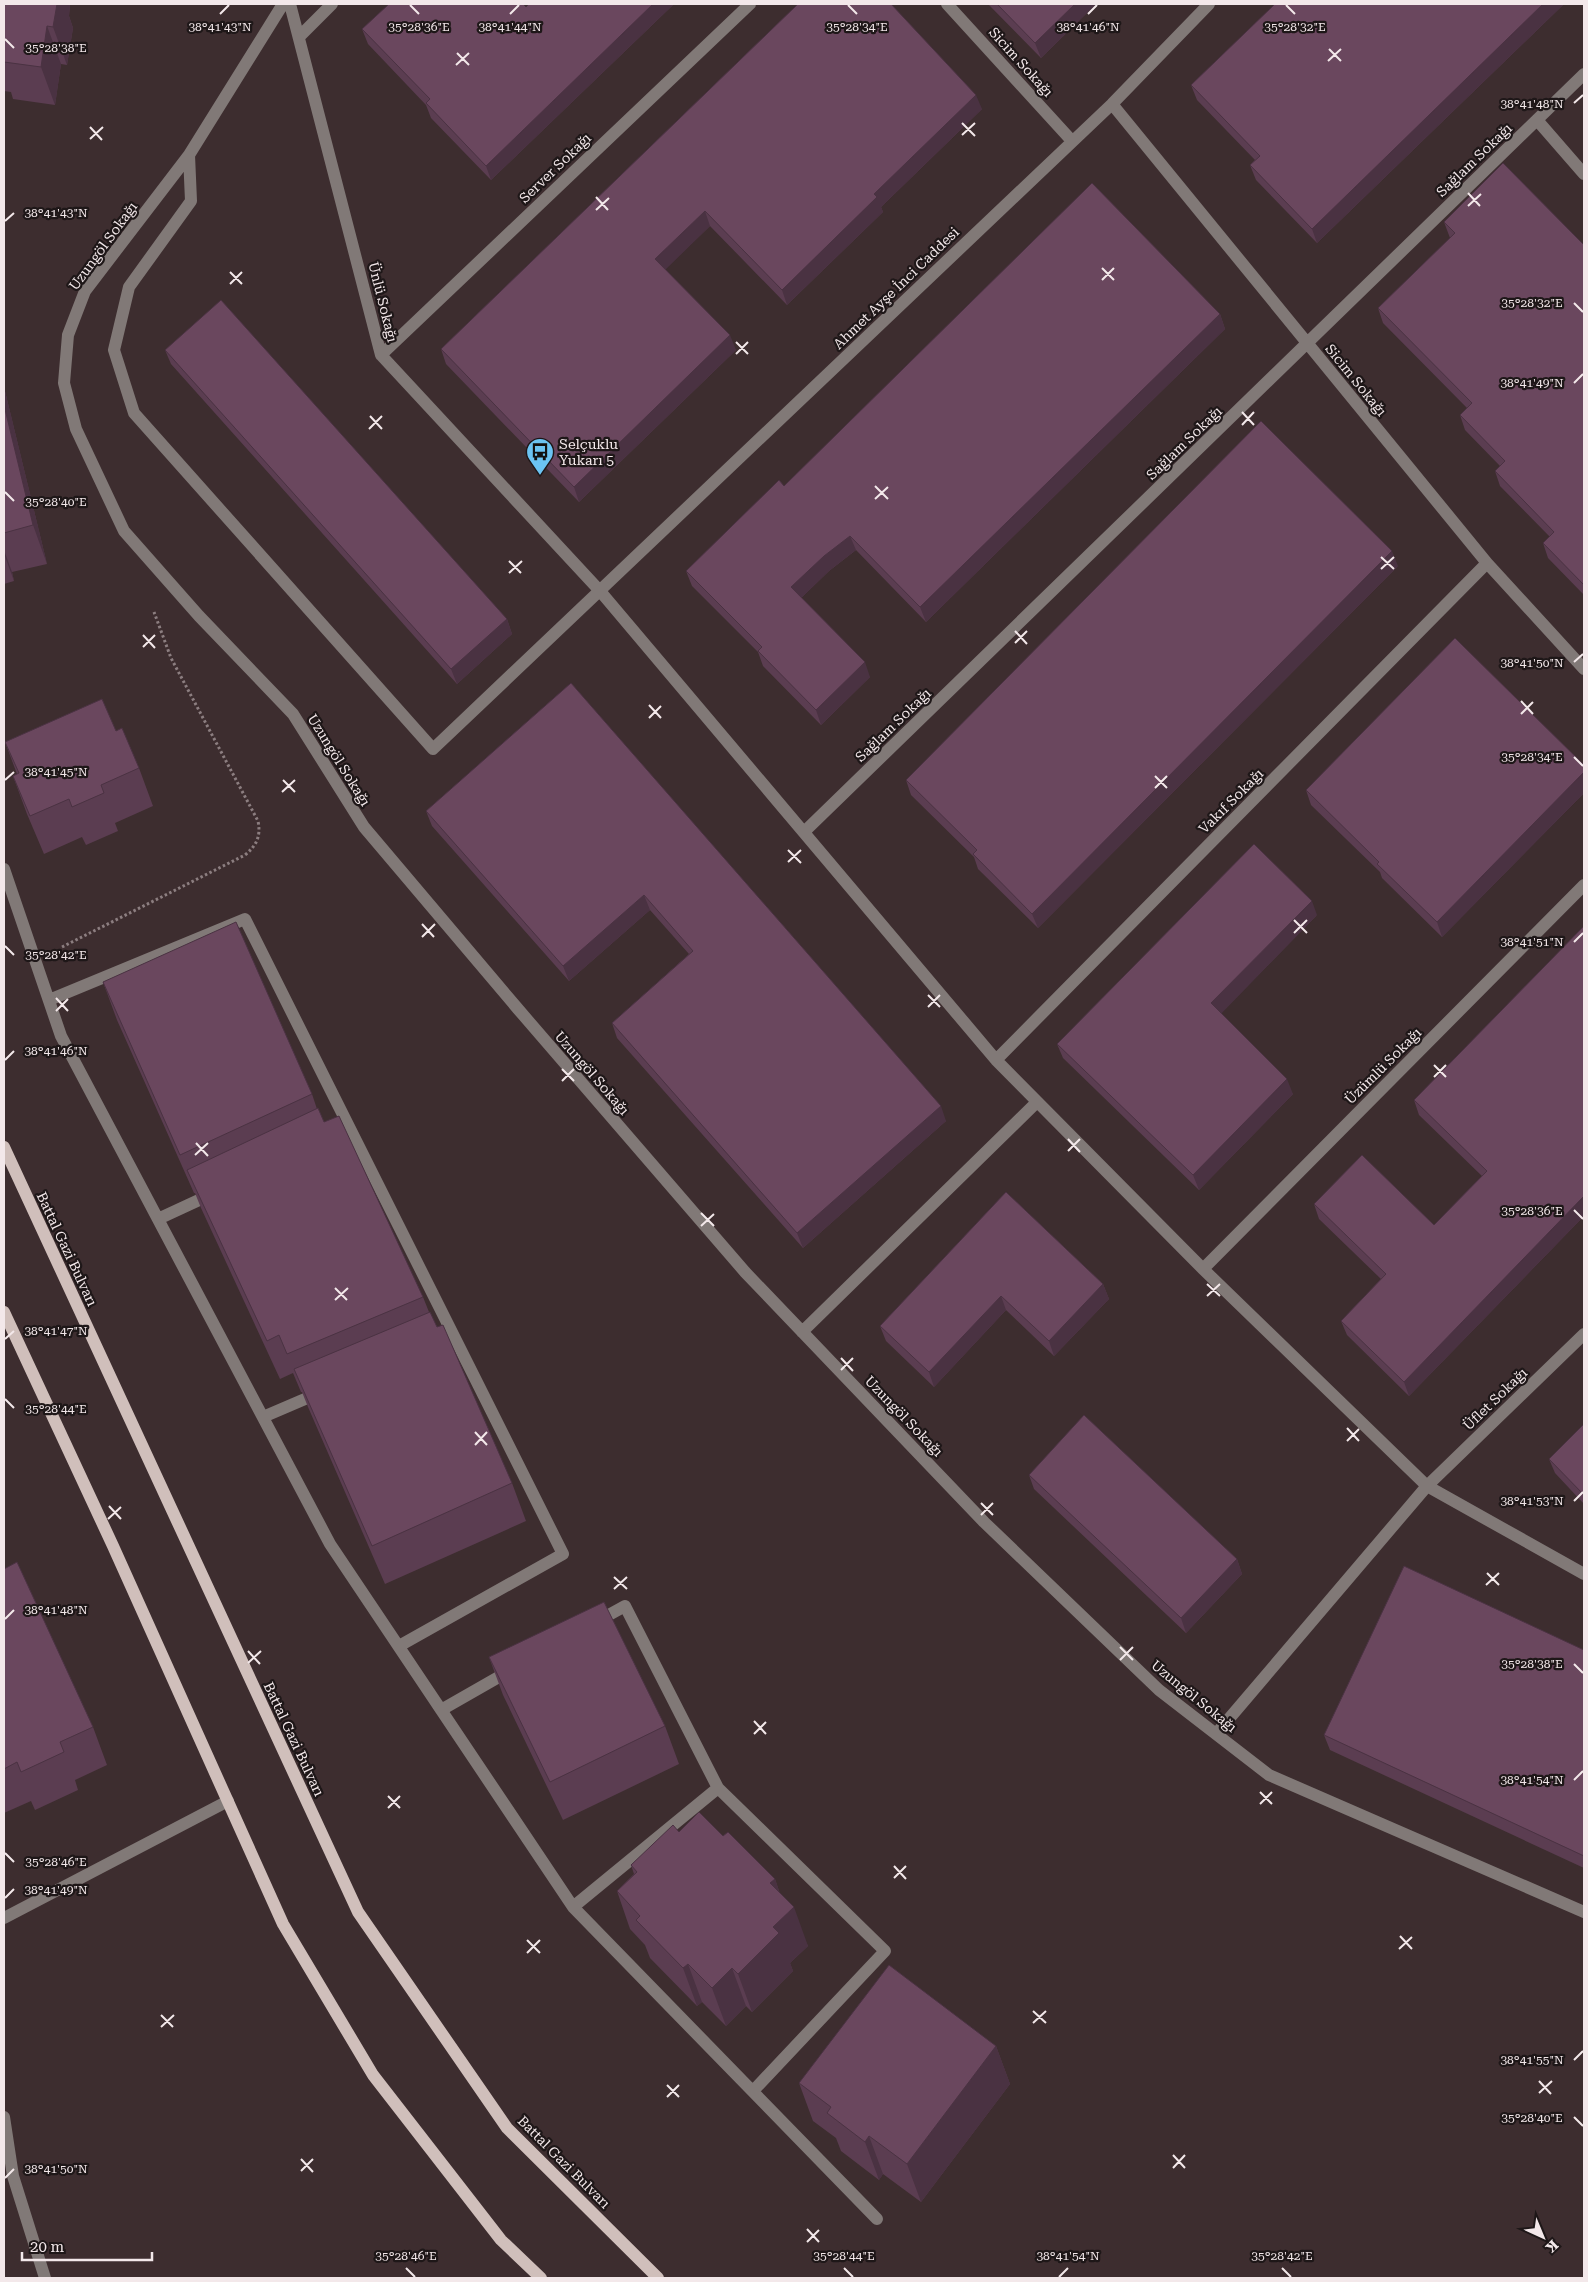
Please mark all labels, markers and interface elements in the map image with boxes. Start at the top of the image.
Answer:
text: 38°41'43"N [188,20,252,34]
text: 35°28'36"E [388,20,450,34]
text: 38°41'44"N [478,20,542,34]
text: 35°28'34"E [826,20,888,34]
text: 38°41'46"N [1056,20,1120,34]
text: 35°28'32"E [1264,20,1326,34]
street label: Sicim Sokağı [986,24,1057,100]
text: 35°28'38"E [25,41,87,55]
text: 38°41'48"N [1500,97,1564,111]
street label: Sağlam Sokağı [1433,120,1515,200]
street label: Server Sokağı [516,129,595,206]
street label: Uzungöl Sokağı [66,198,141,293]
text: 38°41'43"N [24,206,88,220]
street label: Ahmet Ayşe İnci Caddesi [830,224,962,352]
street label: Ünlü Sokağı [365,260,401,344]
text: 35°28'32"E [1501,296,1563,310]
street label: Sicim Sokağı [1322,341,1390,420]
text: 38°41'49"N [1500,376,1564,390]
street label: Sağlam Sokağı [1143,403,1225,483]
place label: Selçuklu Yukarı 5 [559,436,618,468]
bus stop icon: Selçuklu Yukarı 5 [525,437,555,476]
text: 35°28'40"E [25,495,87,509]
text: 38°41'50"N [1500,656,1564,670]
street label: Sağlam Sokağı [852,685,934,765]
street label: Uzungöl Sokağı [304,711,374,809]
text: 35°28'34"E [1501,750,1563,764]
text: 38°41'45"N [24,765,88,779]
street label: Vakıf Sokağı [1195,765,1267,837]
text: 38°41'51"N [1500,935,1564,949]
text: 35°28'42"E [25,948,87,962]
street label: Üzümlü Sokağı [1342,1024,1425,1107]
street label: Uzungöl Sokağı [551,1028,633,1118]
text: 38°41'46"N [24,1044,88,1058]
street label: Battal Gazi Bulvarı [34,1189,101,1309]
text: 35°28'36"E [1501,1204,1563,1218]
text: 38°41'47"N [24,1324,88,1338]
street label: Üflet Sokağı [1460,1364,1531,1433]
street label: Uzungöl Sokağı [862,1373,947,1460]
text: 35°28'44"E [25,1402,87,1416]
text: 38°41'53"N [1500,1494,1564,1508]
text: 38°41'48"N [24,1603,88,1617]
street label: Uzungöl Sokağı [1148,1657,1240,1736]
text: 35°28'38"E [1501,1657,1563,1671]
street label: Battal Gazi Bulvarı [261,1679,328,1799]
text: 38°41'54"N [1500,1773,1564,1787]
text: 35°28'46"E [25,1855,87,1869]
text: 38°41'49"N [24,1883,88,1897]
text: 38°41'55"N [1500,2053,1564,2067]
text: 35°28'40"E [1501,2111,1563,2125]
street label: Battal Gazi Bulvarı [515,2113,614,2212]
text: 38°41'50"N [24,2162,88,2176]
north arrow [1518,2212,1568,2262]
scale bar [22,2230,152,2262]
text: K [1543,2237,1562,2256]
text: 20 m [30,2238,65,2256]
text: 35°28'46"E [375,2249,437,2263]
text: 35°28'44"E [813,2249,875,2263]
text: 38°41'54"N [1036,2249,1100,2263]
text: 35°28'42"E [1251,2249,1313,2263]

